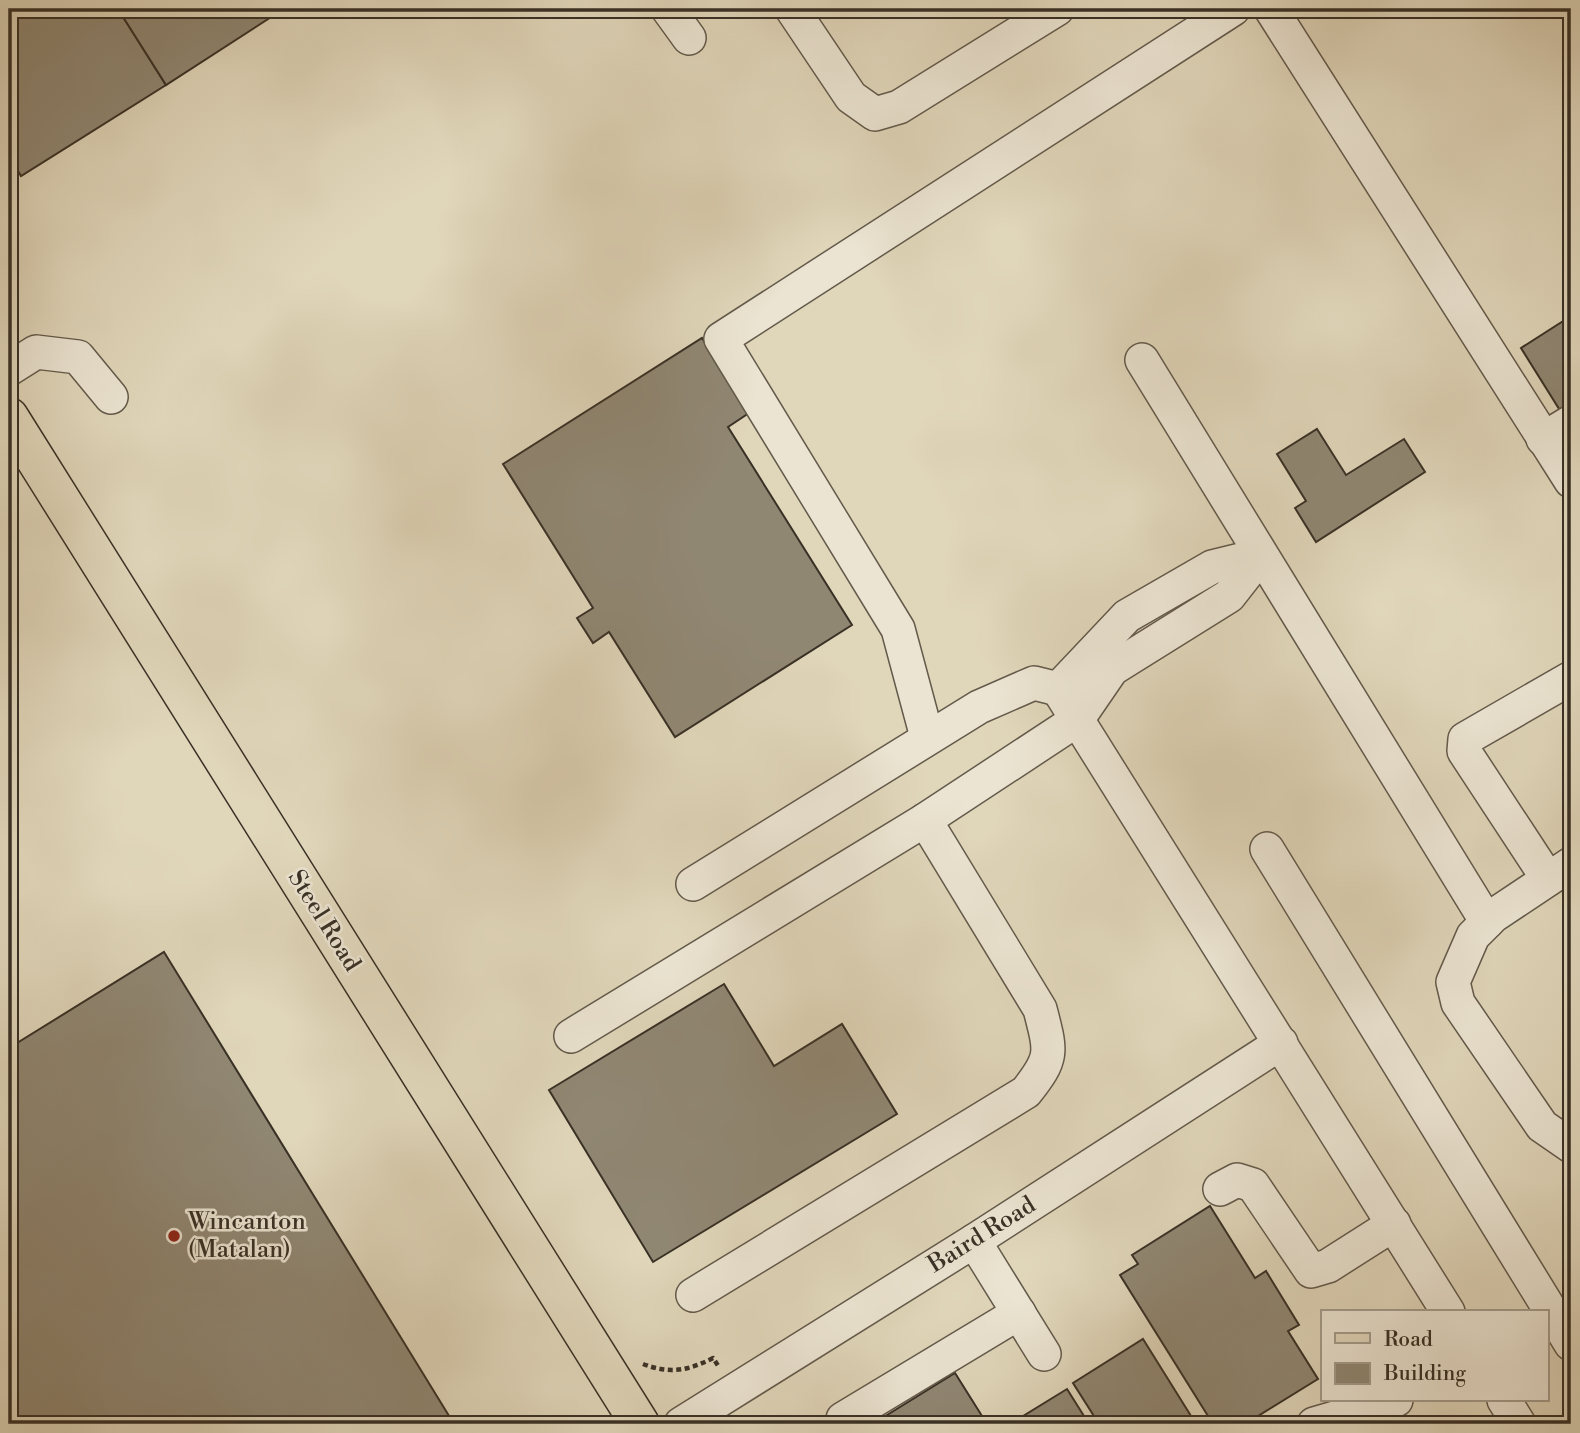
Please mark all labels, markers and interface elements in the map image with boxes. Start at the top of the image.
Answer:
street label: Steel Road [281,865,367,978]
street label: Baird Road [922,1190,1042,1280]
place label: Wincanton (Matalan) [187,1207,306,1265]
marker: Wincanton (Matalan) [166,1228,182,1244]
legend [1321,1310,1548,1402]
text: Road [1384,1327,1433,1353]
text: Building [1383,1361,1466,1387]

